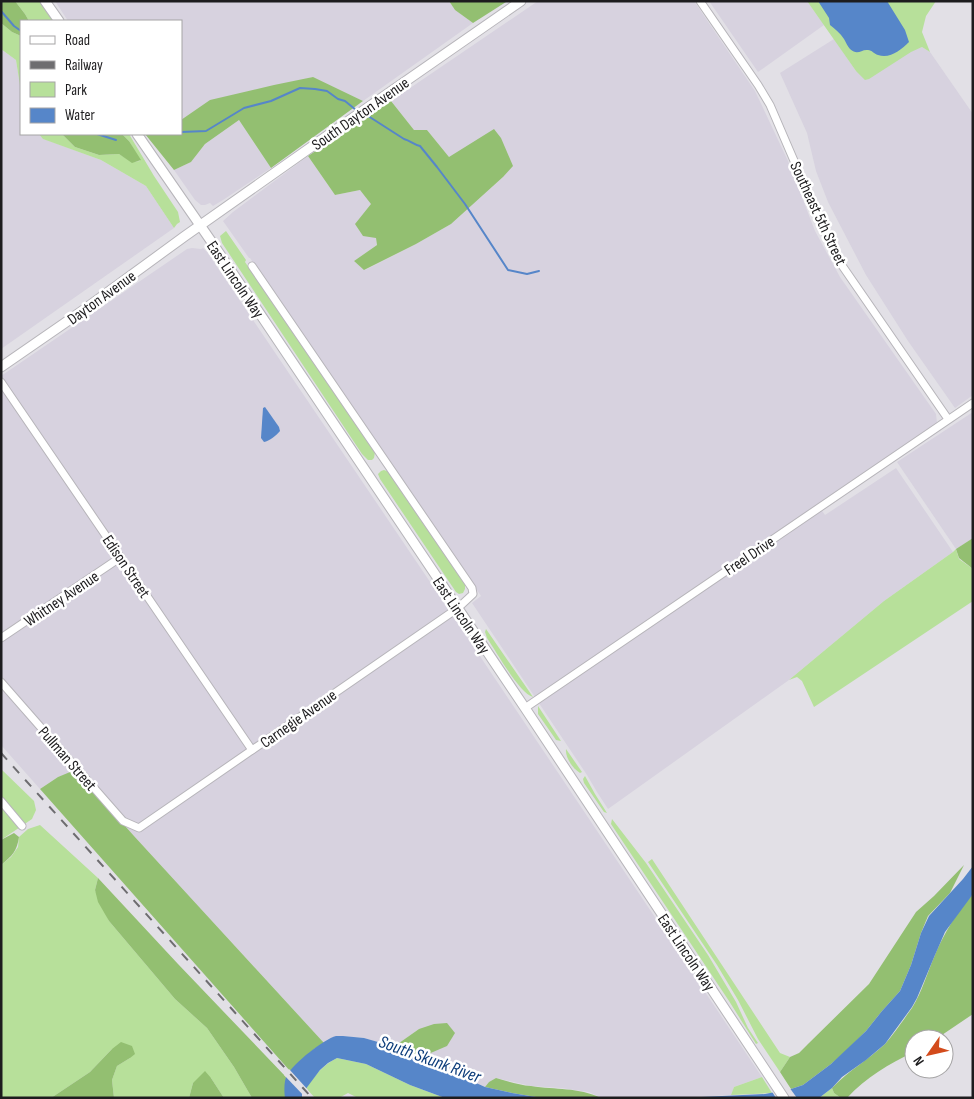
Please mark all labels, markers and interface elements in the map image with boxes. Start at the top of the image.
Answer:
legend [20,20,182,135]
text: Road [65,31,90,50]
text: Railway [65,56,103,75]
street label: South Dayton Avenue [309,74,413,155]
text: Park [65,81,87,100]
text: Water [65,106,96,125]
street label: Southeast 5th Street [785,159,850,269]
street label: East Lincoln Way [202,238,268,322]
street label: Dayton Avenue [64,267,140,329]
street label: Edison Street [98,532,154,602]
street label: Freel Drive [721,533,779,580]
street label: Whitney Avenue [21,567,103,631]
street label: East Lincoln Way [428,574,494,658]
street label: Carnegie Avenue [257,686,341,753]
street label: Pullman Street [34,723,100,795]
street label: East Lincoln Way [653,911,719,995]
north arrow [904,1029,954,1079]
water label: South Skunk River [376,1031,484,1088]
text: N [909,1053,928,1069]

